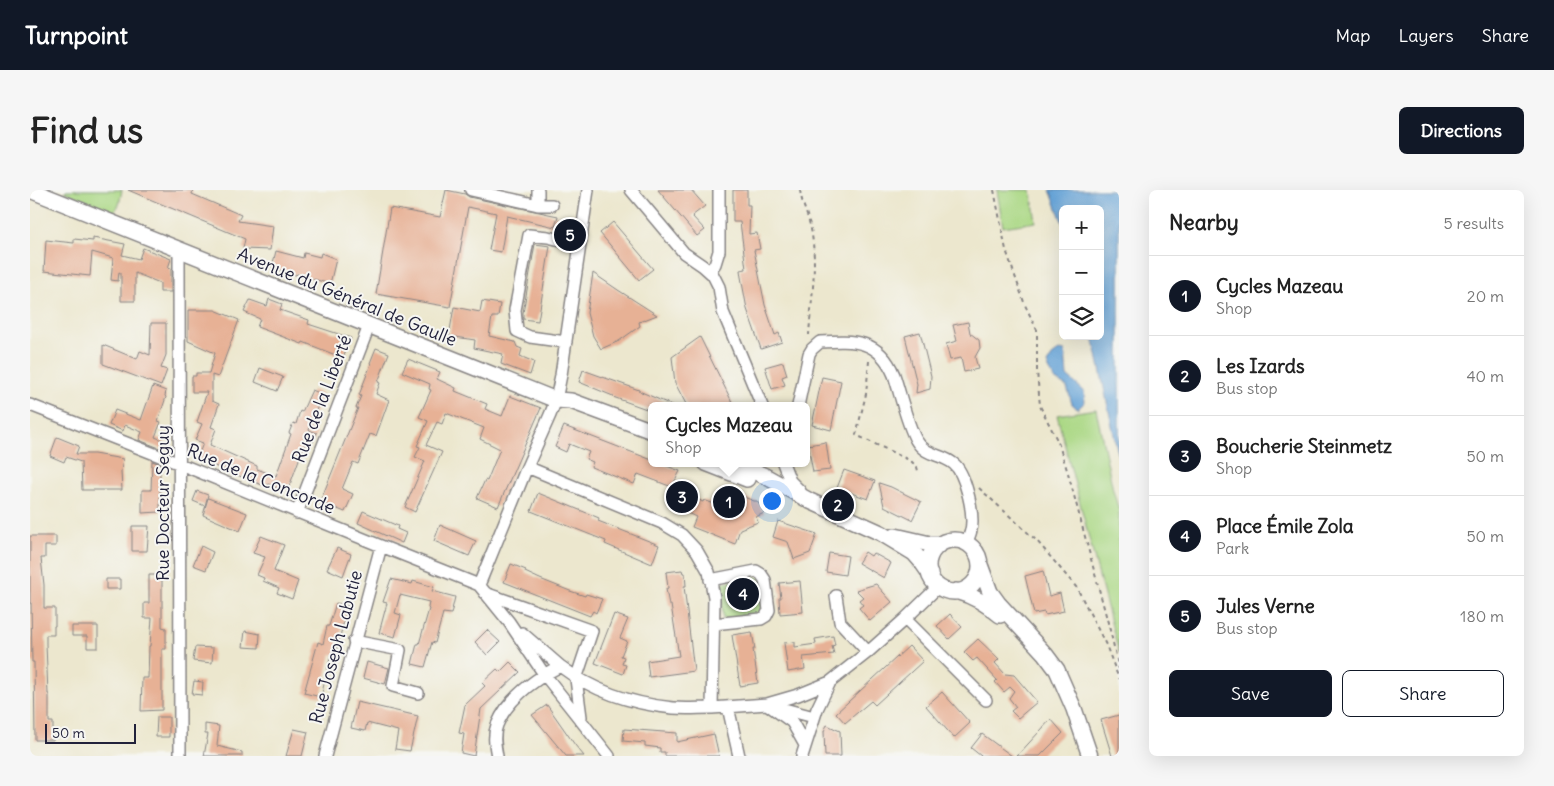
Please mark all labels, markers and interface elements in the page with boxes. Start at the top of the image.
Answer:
text: Turnpoint [25,20,128,50]
text: Map [1335,24,1370,47]
text: Layers [1398,24,1454,47]
text: Share [1482,24,1529,47]
button: Directions [1399,107,1524,154]
text: Find us [30,108,143,152]
map controls [1059,205,1104,340]
button: + [1059,205,1104,250]
text: Nearby [1169,209,1239,236]
text: 5 results [1443,213,1504,233]
pin: 5 [554,216,586,254]
street label: Avenue du Général de Gaulle [234,242,460,351]
button: − [1059,250,1104,295]
text: Cycles Mazeau [1216,274,1343,298]
text: 1 [1182,286,1188,306]
text: 20 m [1467,286,1504,306]
button: layers [1059,295,1104,340]
text: Shop [1216,298,1252,318]
street label: Rue de la Liberté [287,332,356,466]
text: Les Izards [1216,354,1305,378]
text: 2 [1181,366,1189,386]
text: 40 m [1466,366,1504,386]
text: Bus stop [1216,378,1278,398]
popup [648,402,810,467]
text: Cycles Mazeau [665,413,793,437]
street label: Rue Docteur Seguy [151,425,174,581]
text: Boucherie Steinmetz [1216,434,1392,458]
text: Shop [665,437,702,457]
street label: Rue de la Concorde [184,438,339,519]
text: 3 [1180,446,1190,466]
text: 50 m [1466,446,1504,466]
text: Shop [1216,458,1252,478]
pin: 3 [666,478,698,516]
pin: 1 [713,483,745,521]
pin: 2 [822,486,854,524]
your location [759,488,785,514]
text: Place Émile Zola [1216,514,1354,538]
text: 4 [1180,526,1190,546]
text: 50 m [1466,526,1504,546]
text: Park [1216,538,1249,558]
street label: Rue Joseph Labutie [304,568,367,726]
pin: 4 [727,575,759,613]
text: Jules Verne [1216,594,1315,618]
text: 5 [1180,606,1190,626]
text: 180 m [1460,606,1504,626]
text: Bus stop [1216,618,1278,638]
button: Save [1169,670,1332,717]
button: Share [1342,670,1504,717]
scale bar [45,721,136,744]
text: 50 m [52,724,85,742]

